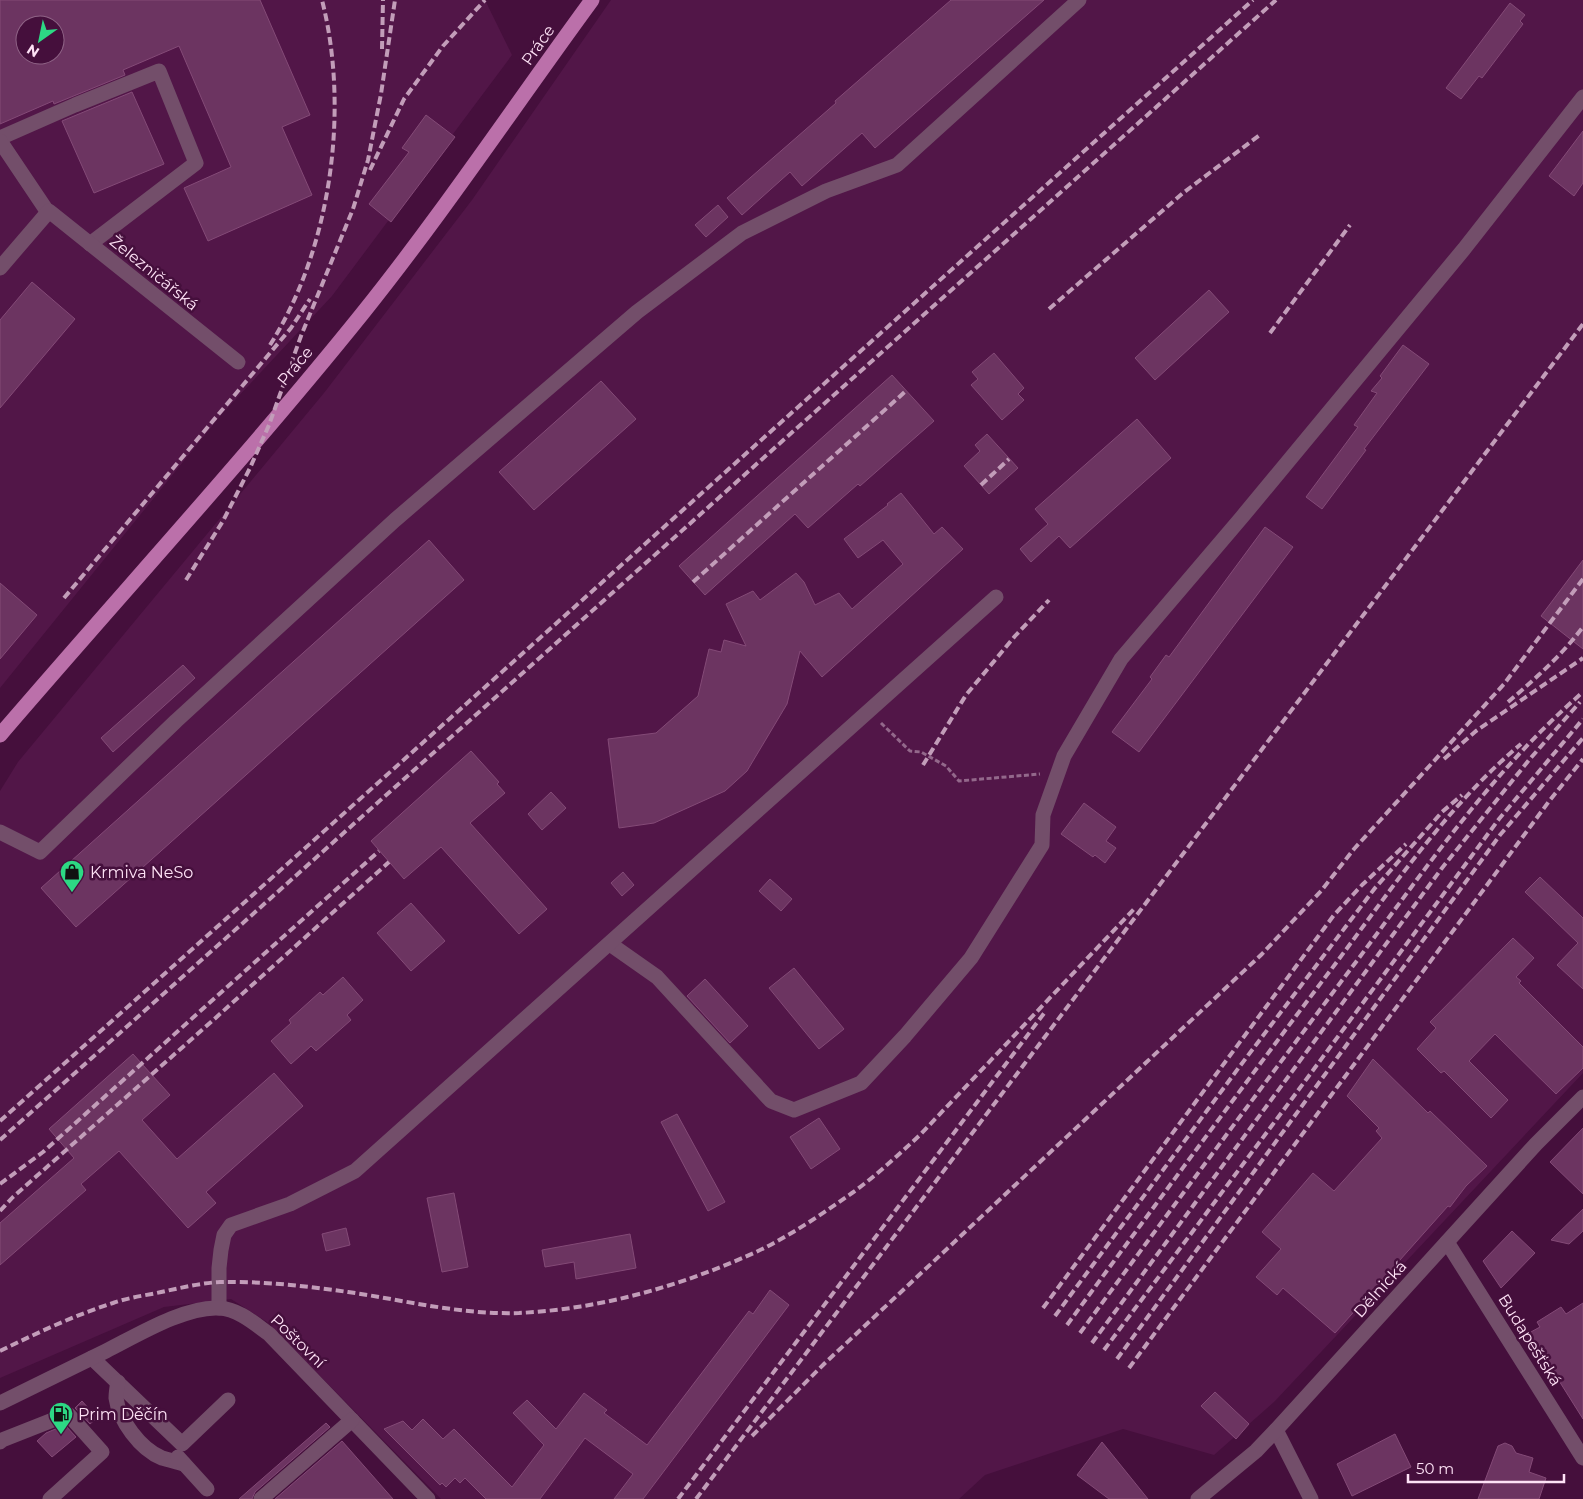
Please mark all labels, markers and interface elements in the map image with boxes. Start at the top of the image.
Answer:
north arrow [15,15,65,65]
street label: Práce [517,21,559,69]
text: N [23,40,43,62]
street label: Železničářská [106,231,202,315]
street label: Práce [273,343,317,389]
shop icon: Krmiva NeSo [59,859,85,893]
place label: Krmiva NeSo [90,863,193,882]
street label: Dělnická [1350,1257,1410,1321]
street label: Budapešťská [1494,1291,1566,1389]
street label: Poštovní [267,1310,330,1372]
fuel station icon: Prim Děčín [48,1401,74,1435]
place label: Prim Děčín [78,1405,168,1424]
scale bar [1408,1452,1564,1484]
text: 50 m [1416,1459,1454,1478]

